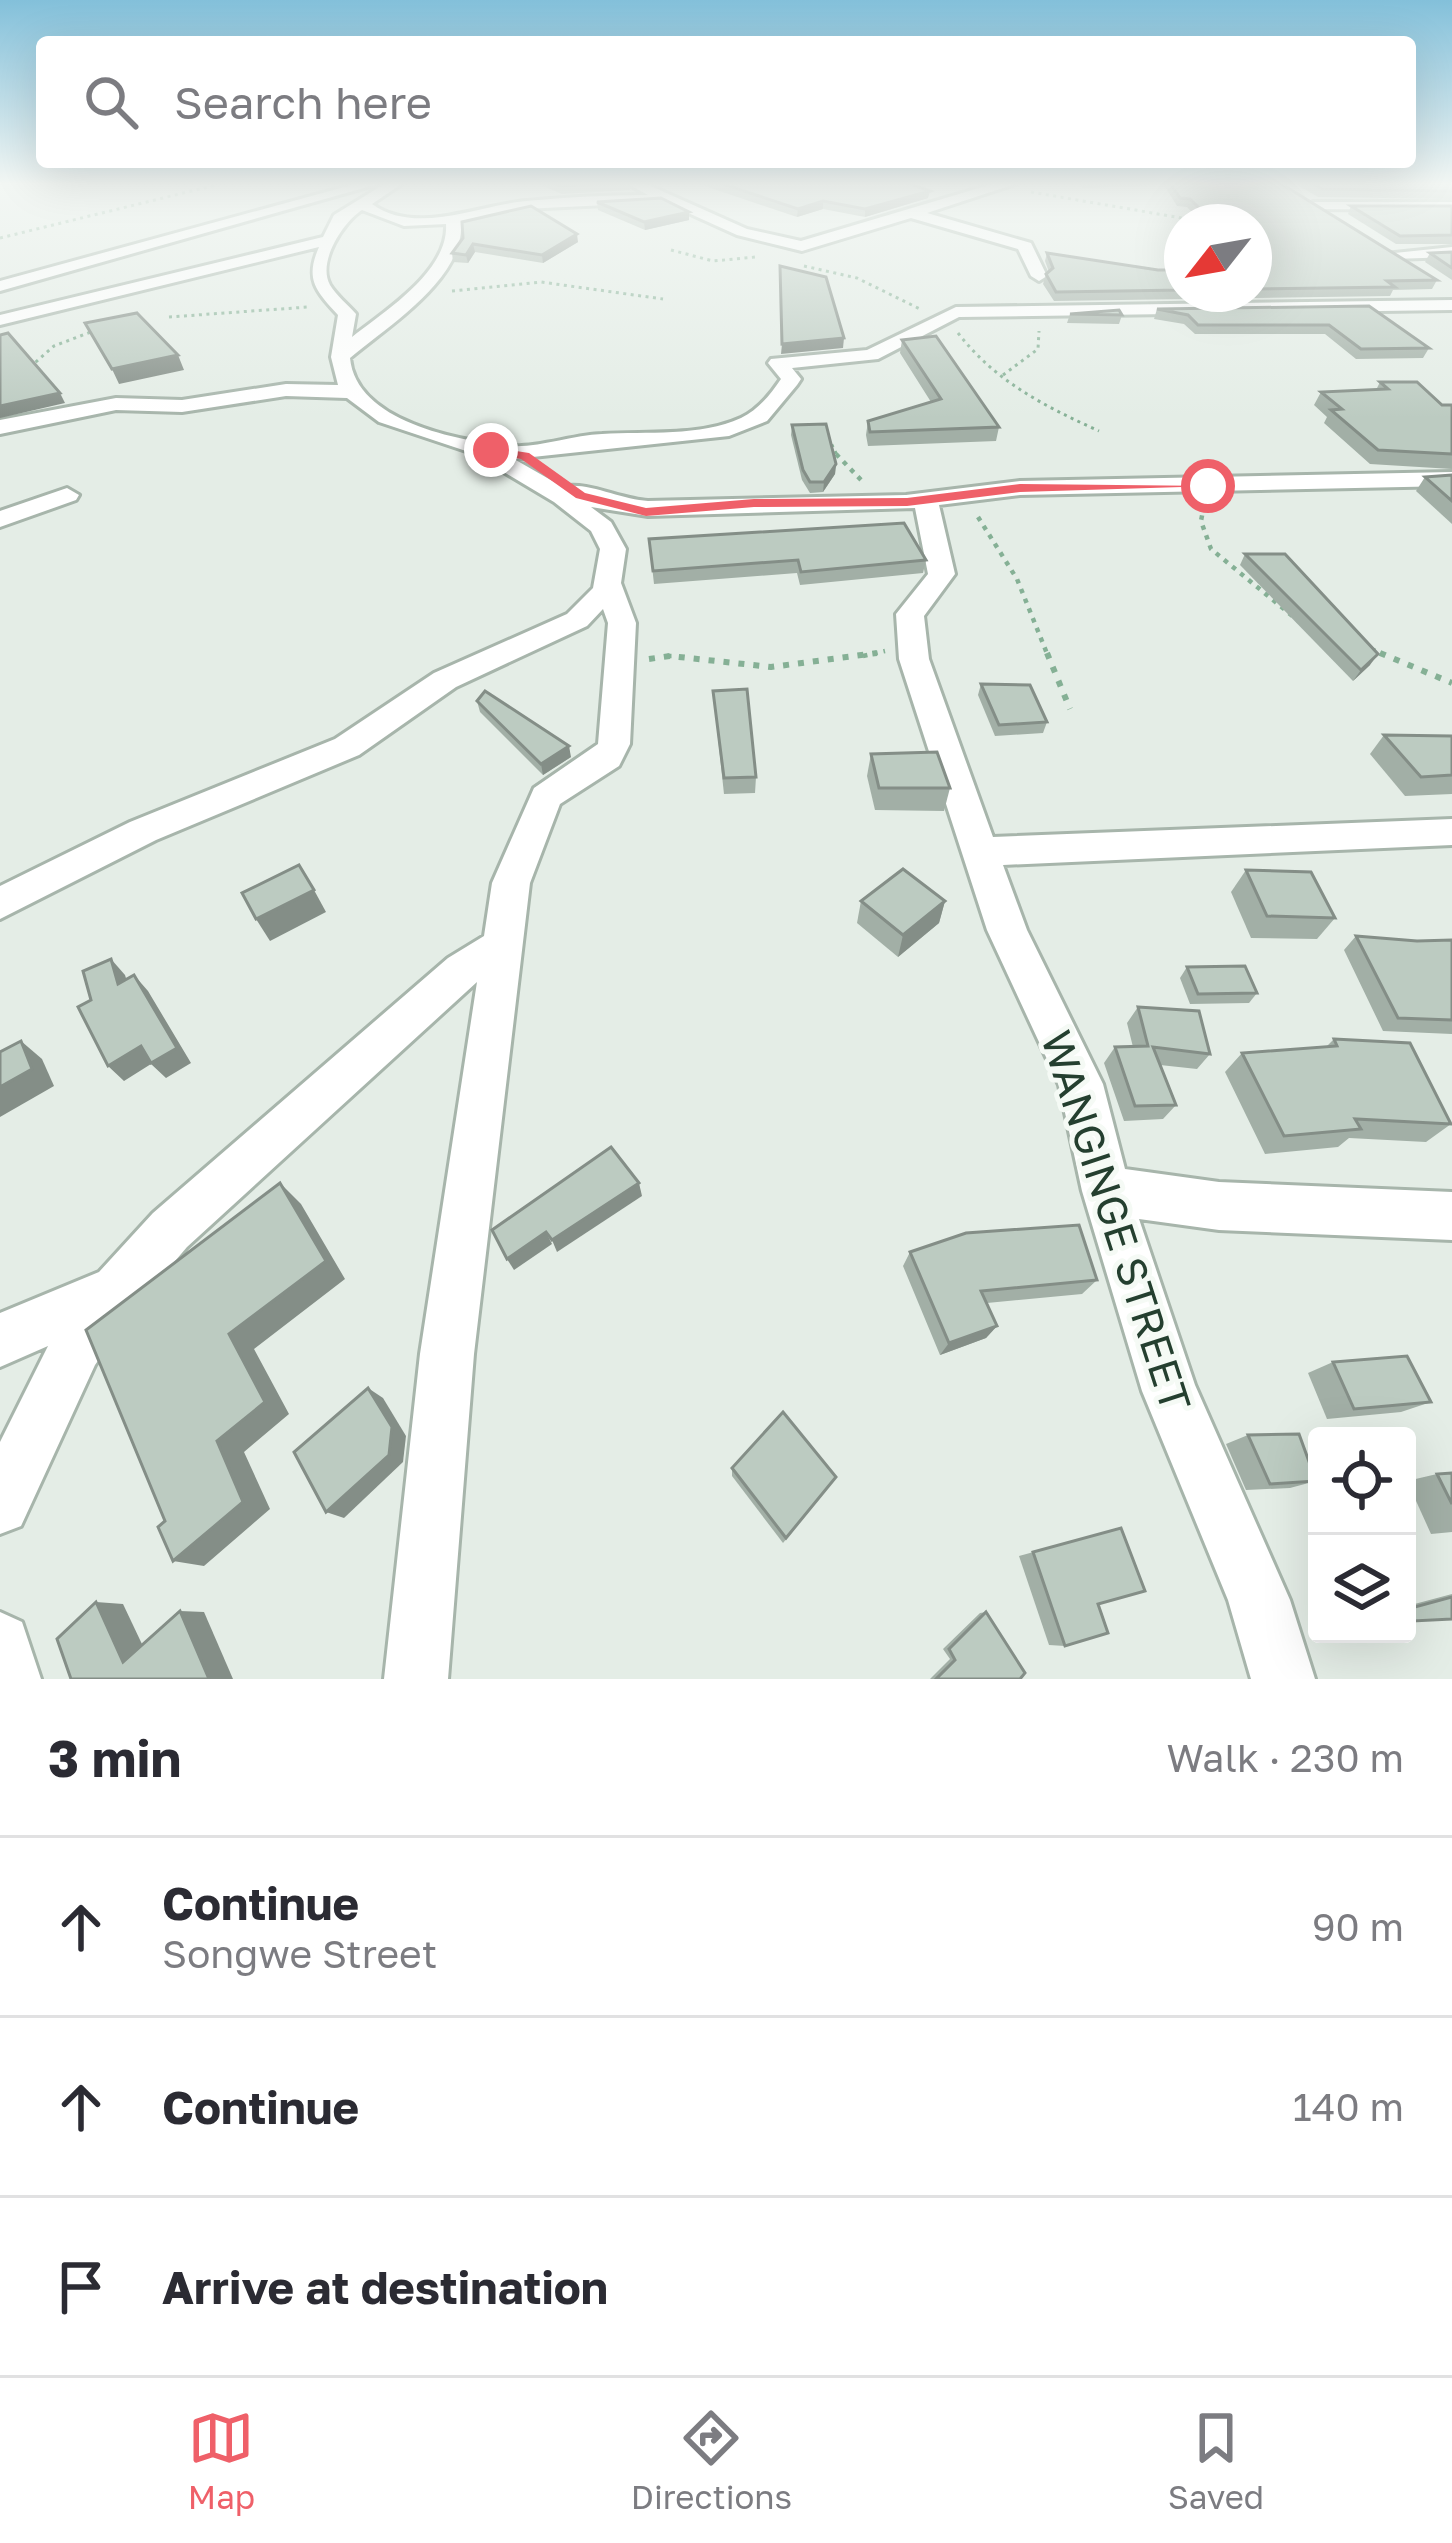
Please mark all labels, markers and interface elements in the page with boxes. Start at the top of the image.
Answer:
search box [36,36,1416,168]
icon: search [78,69,144,135]
text: Search here [174,75,432,129]
north arrow [1164,204,1272,312]
route end [464,423,518,477]
route start [1181,459,1235,513]
street label: WANGINGE STREET [1032,1024,1202,1417]
map controls [1308,1427,1416,1643]
button: locate [1308,1427,1416,1535]
button: layers [1308,1535,1416,1643]
text: 3 min [48,1727,181,1788]
text: Walk · 230 m [1166,1734,1404,1781]
text: Continue [162,1876,359,1930]
icon: ahead [48,1894,114,1960]
text: 90 m [1312,1903,1404,1950]
text: Songwe Street [162,1930,437,1977]
icon: ahead [48,2074,114,2140]
text: Continue [162,2080,359,2134]
text: 140 m [1293,2083,1404,2130]
icon: arrive [48,2254,114,2320]
text: Arrive at destination [162,2260,608,2314]
tab: Map [188,2405,255,2516]
tab: Directions [631,2405,792,2516]
tab: Saved [1168,2405,1264,2516]

